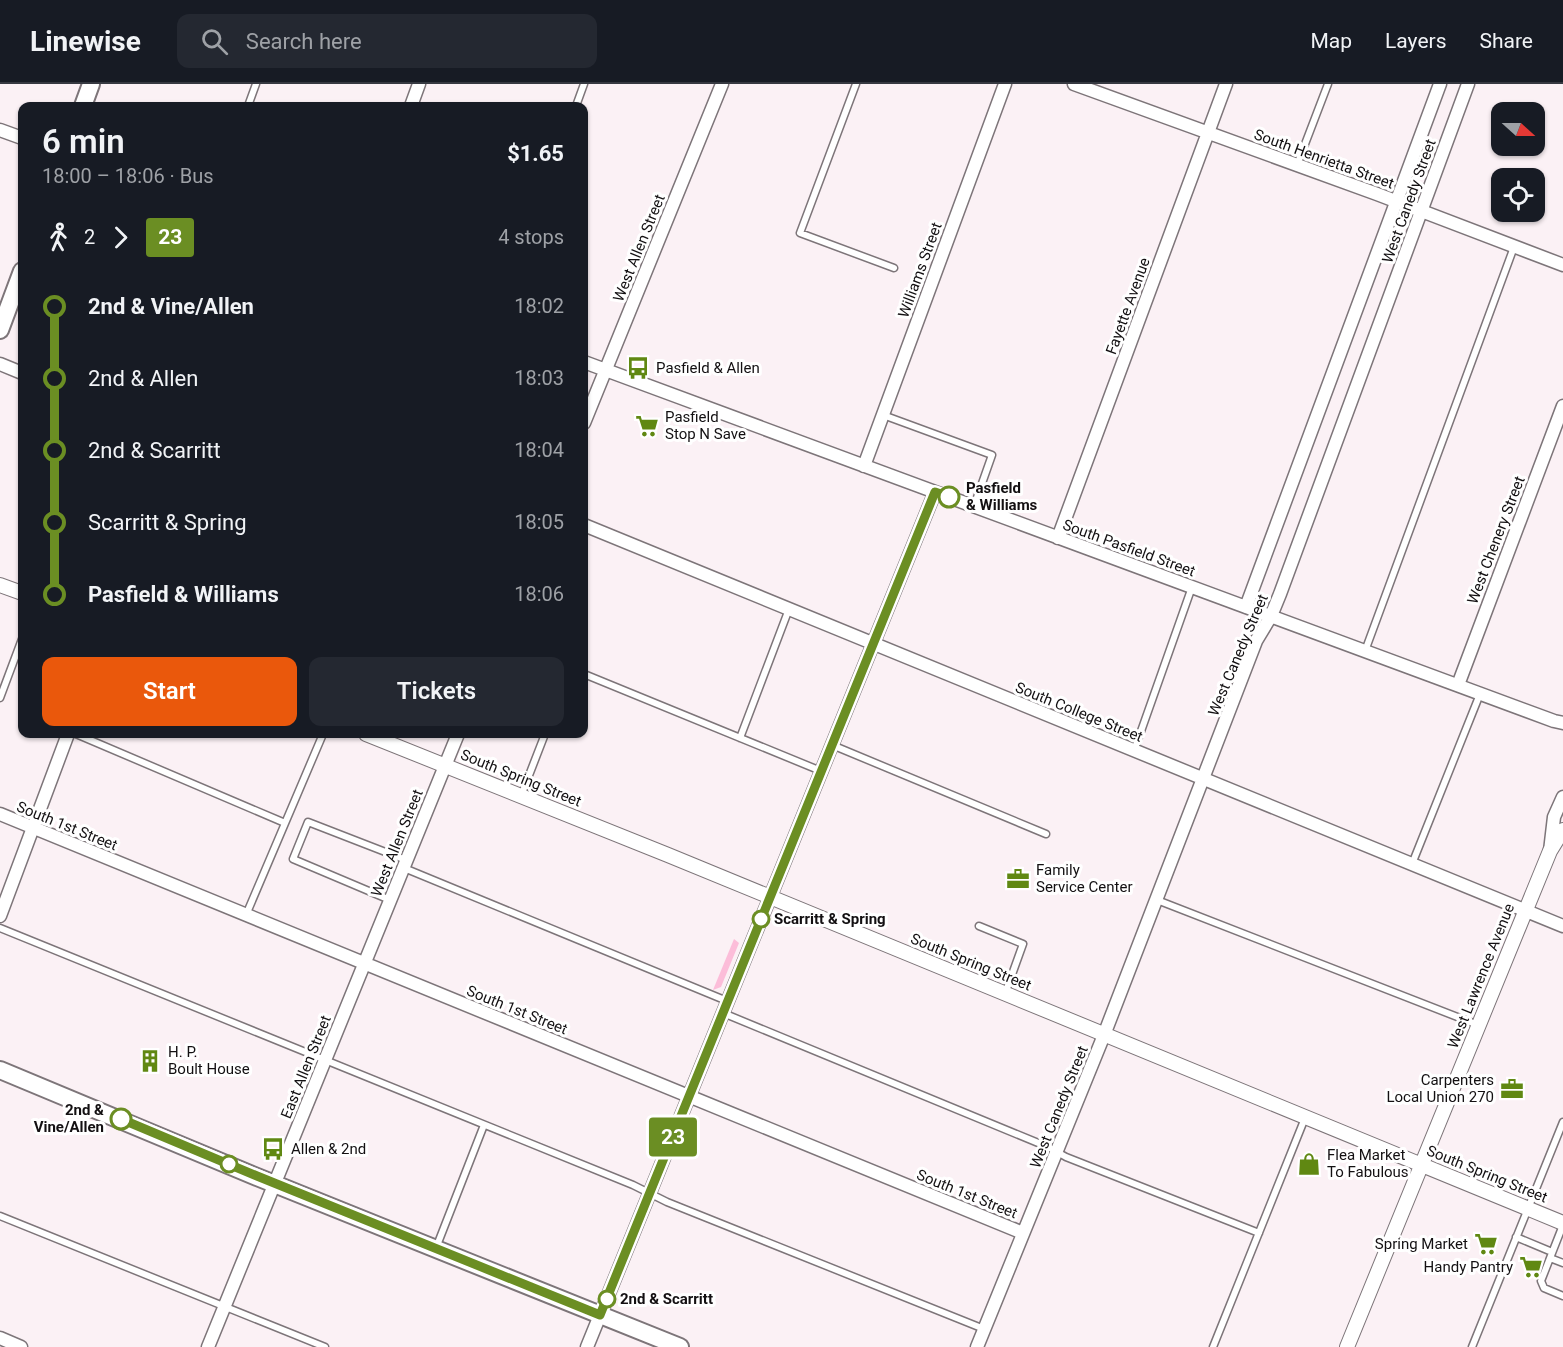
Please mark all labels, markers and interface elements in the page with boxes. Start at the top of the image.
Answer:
search box [177,14,597,68]
text: Linewise [30,25,141,58]
icon: search [198,25,231,58]
text: Search here [246,29,362,54]
text: Map [1310,29,1352,53]
text: Layers [1385,29,1446,53]
text: Share [1479,29,1533,53]
north arrow [1491,102,1545,156]
map controls [1491,102,1545,222]
text: 6 min [42,122,125,161]
street label: South Henrietta Street [1252,125,1396,193]
street label: West Canedy Street [1378,137,1440,265]
text: $1.65 [507,141,564,166]
text: 18:00 – 18:06 · Bus [42,164,214,188]
button: locate [1491,168,1545,222]
street label: West Allen Street [609,192,669,304]
street label: Williams Street [894,220,946,320]
icon: walk [42,221,75,254]
icon: forward [104,221,137,254]
text: 2 [84,225,95,249]
text: 23 [158,225,182,249]
text: 4 stops [498,225,564,249]
street label: Fayette Avenue [1102,255,1154,357]
text: 2nd & Vine/Allen [88,294,254,319]
text: 18:02 [514,294,564,318]
bus stop icon: Pasfield & Allen [625,355,651,381]
place label: Pasfield & Allen [656,359,760,377]
text: 2nd & Allen [88,366,198,391]
text: 18:03 [514,366,564,390]
place label: Pasfield Stop N Save [665,408,746,443]
supermarket icon: Pasfield Stop N Save [634,413,660,439]
text: 2nd & Scarritt [88,438,221,463]
text: 18:04 [514,438,564,462]
street label: West Chenery Street [1463,474,1529,606]
place label: Pasfield & Williams [966,479,1038,514]
marker: Pasfield & Williams [938,486,960,508]
text: Scarritt & Spring [88,510,247,535]
text: 18:05 [514,510,564,534]
street label: South Pasfield Street [1060,516,1198,580]
text: Pasfield & Williams [88,582,279,607]
text: 18:06 [514,582,564,606]
street label: West Canedy Street [1204,591,1272,719]
button: Start [42,657,297,726]
button: Tickets [309,657,564,726]
street label: South College Street [1013,678,1145,746]
street label: South Spring Street [458,746,584,810]
street label: West Allen Street [367,787,427,899]
street label: South 1st Street [14,798,120,854]
place label: Family Service Center [1036,861,1132,896]
office icon: Family Service Center [1005,866,1031,892]
street label: West Lawrence Avenue [1444,901,1518,1051]
marker: Scarritt & Spring [752,910,770,928]
place label: Scarritt & Spring [774,910,886,928]
street label: South Spring Street [908,930,1034,994]
street label: South 1st Street [464,982,570,1038]
street label: East Allen Street [277,1013,335,1121]
place label: H. P. Boult House [168,1043,250,1078]
street label: West Canedy Street [1026,1043,1092,1171]
building icon: H. P. Boult House [137,1048,163,1074]
place label: Carpenters Local Union 270 [1386,1071,1494,1106]
office icon: Carpenters Local Union 270 [1499,1076,1525,1102]
place label: 2nd & Vine/Allen [34,1101,104,1136]
marker: 2nd & Vine/Allen [110,1108,132,1130]
line badge: 23 [646,1118,700,1156]
text: 23 [661,1125,685,1149]
bus stop icon: Allen & 2nd [260,1136,286,1162]
place label: Allen & 2nd [291,1140,366,1158]
street label: South Spring Street [1424,1142,1550,1206]
place label: Flea Market To Fabulous [1327,1146,1409,1181]
shop icon: Flea Market To Fabulous [1296,1151,1322,1177]
unlabelled marker [220,1155,238,1173]
street label: South 1st Street [914,1166,1020,1222]
supermarket icon: Spring Market [1473,1231,1499,1257]
place label: Spring Market [1375,1235,1468,1253]
supermarket icon: Handy Pantry [1518,1254,1544,1280]
place label: Handy Pantry [1424,1258,1513,1276]
marker: 2nd & Scarritt [598,1290,616,1308]
place label: 2nd & Scarritt [620,1290,713,1308]

